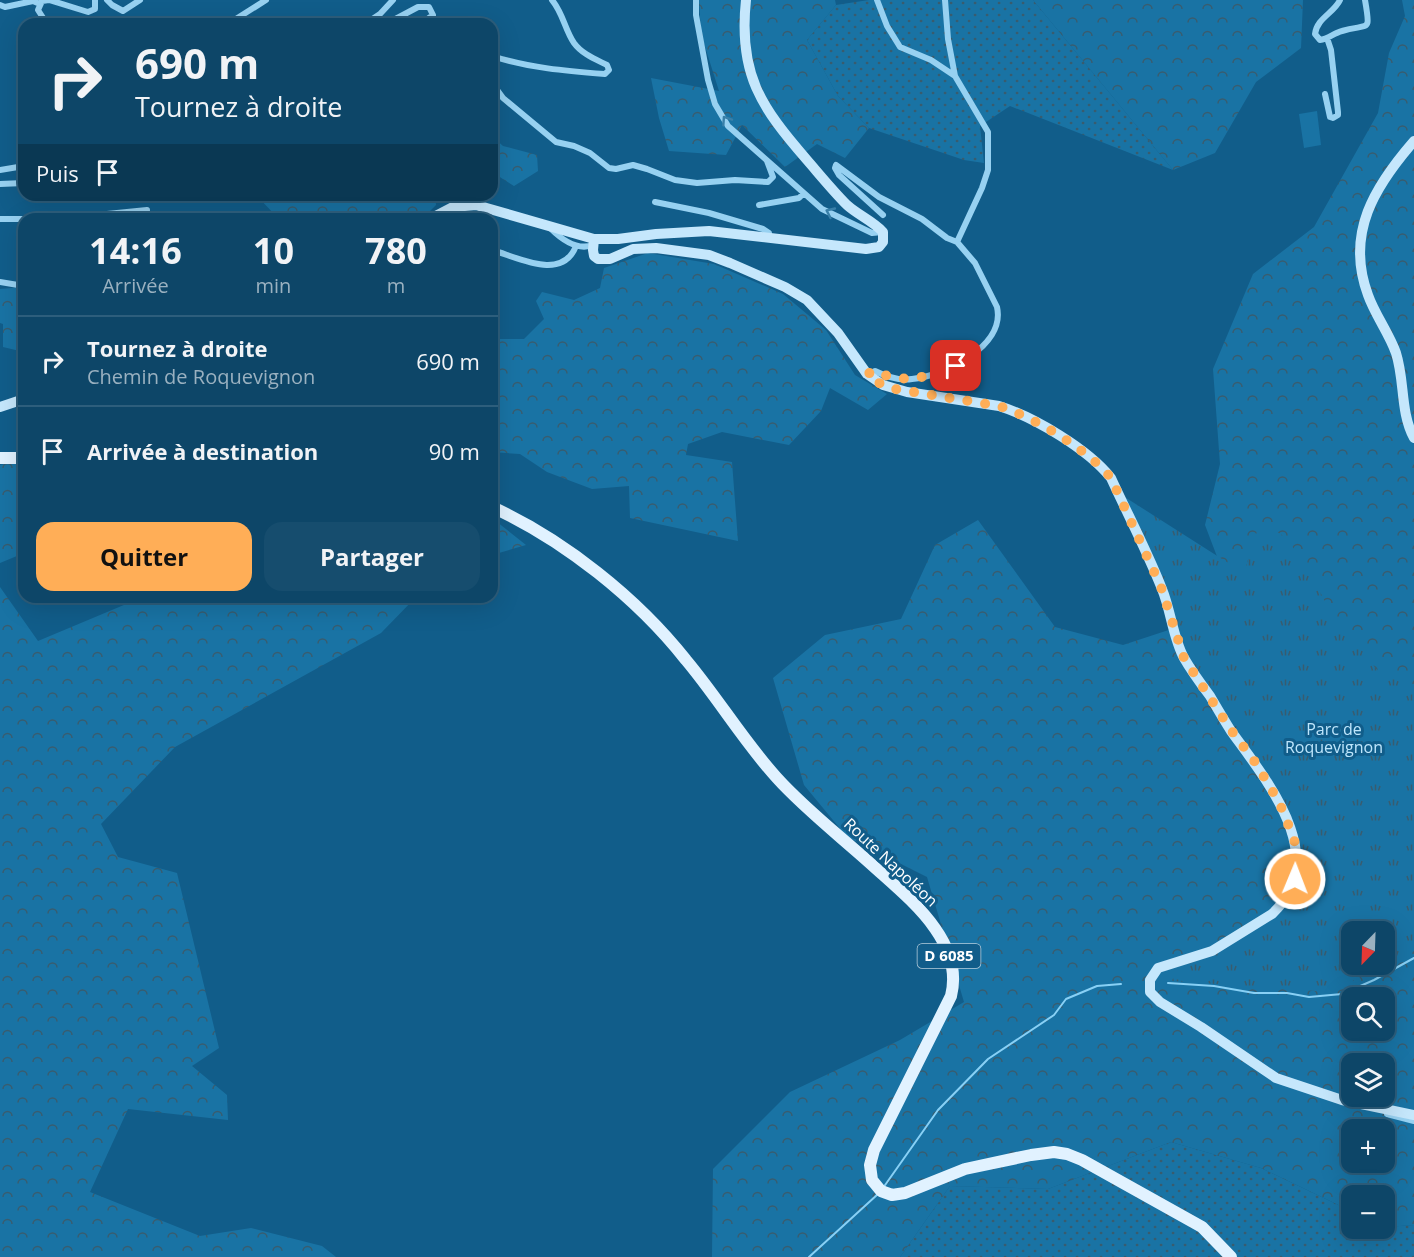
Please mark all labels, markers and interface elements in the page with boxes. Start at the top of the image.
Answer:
text: 690 m [135,34,259,91]
icon: right [36,42,114,120]
text: Tournez à droite [135,88,343,125]
one-way arrow [722,116,733,127]
icon: arrive [91,156,124,189]
text: Puis [36,158,79,188]
one-way arrow [825,208,836,220]
text: 14:16 [89,226,182,275]
text: 10 [253,226,294,275]
text: 780 [365,226,427,275]
text: Arrivée [102,272,169,299]
text: min [255,272,291,299]
text: m [387,272,405,299]
text: Tournez à droite [87,333,268,363]
pin [930,340,981,391]
icon: right [36,345,69,378]
text: 690 m [416,346,480,376]
icon: arrive [939,349,972,382]
text: Chemin de Roquevignon [87,363,315,390]
icon: arrive [36,435,69,468]
text: Arrivée à destination [87,436,318,466]
text: 90 m [429,436,480,466]
button: Quitter [36,522,252,591]
button: Partager [264,522,480,591]
park label: Parc de Roquevignon [1285,718,1383,758]
street label: Route Napoléon [839,813,943,911]
position arrow [1263,847,1327,911]
north arrow [1341,921,1395,975]
map controls [1341,921,1395,1239]
road number: D 6085 [918,944,980,968]
button: search [1341,987,1395,1041]
button: layers [1341,1053,1395,1107]
button: + [1341,1119,1395,1173]
button: − [1341,1185,1395,1239]

